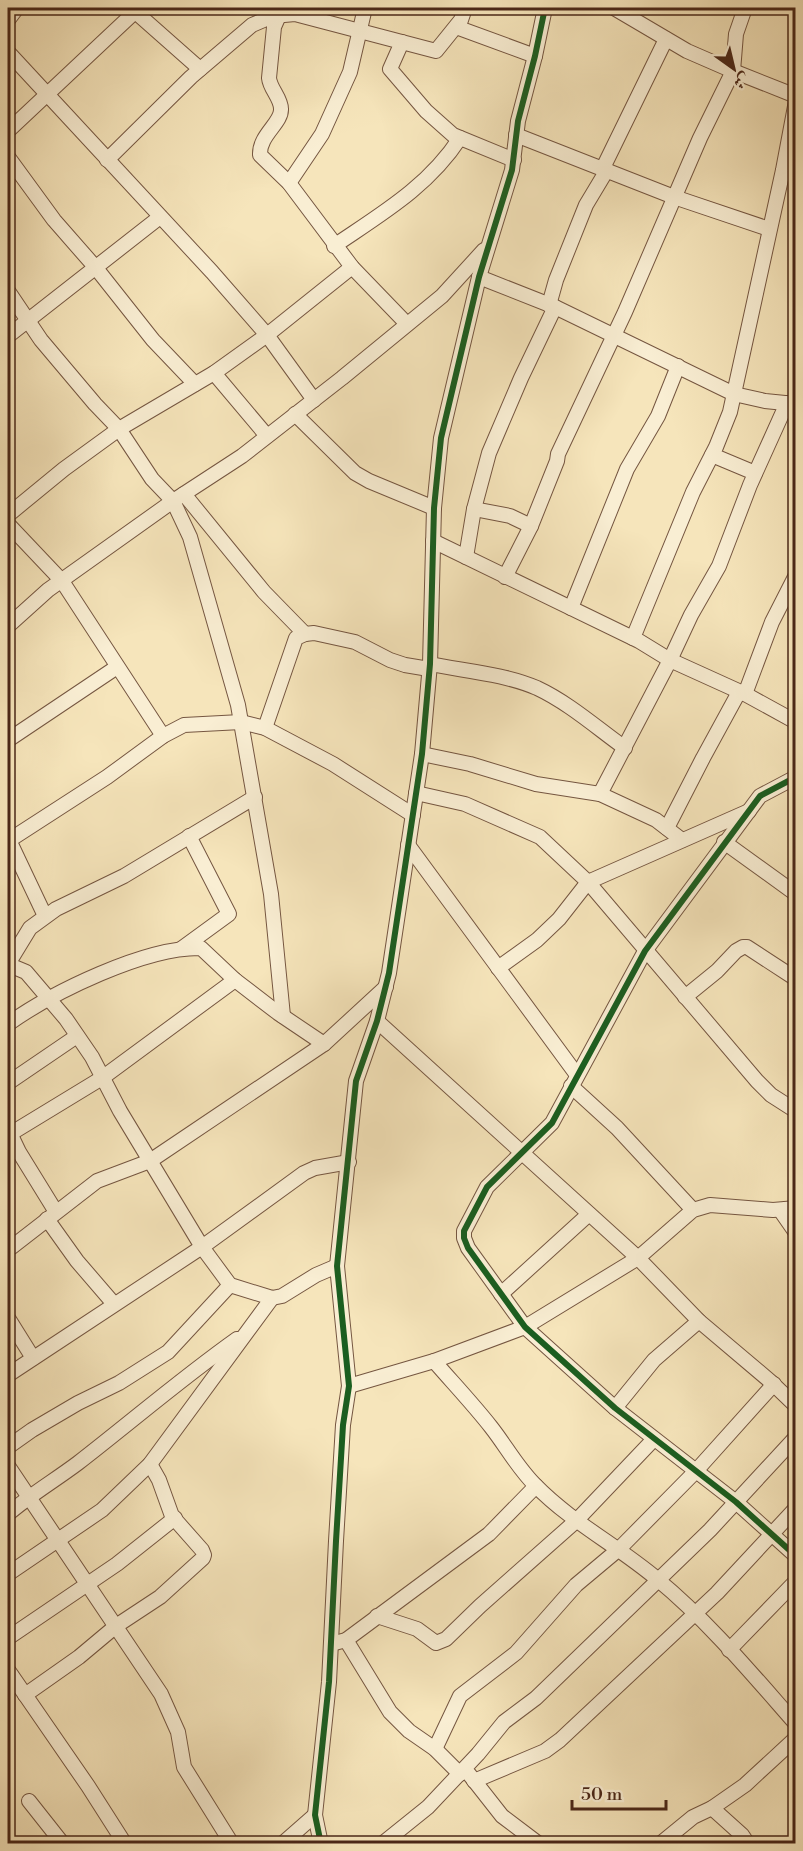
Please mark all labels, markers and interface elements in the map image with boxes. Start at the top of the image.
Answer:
north arrow [704,39,764,99]
text: ش [730,68,754,93]
scale bar [572,1773,666,1811]
text: 50 m [581,1783,623,1806]

